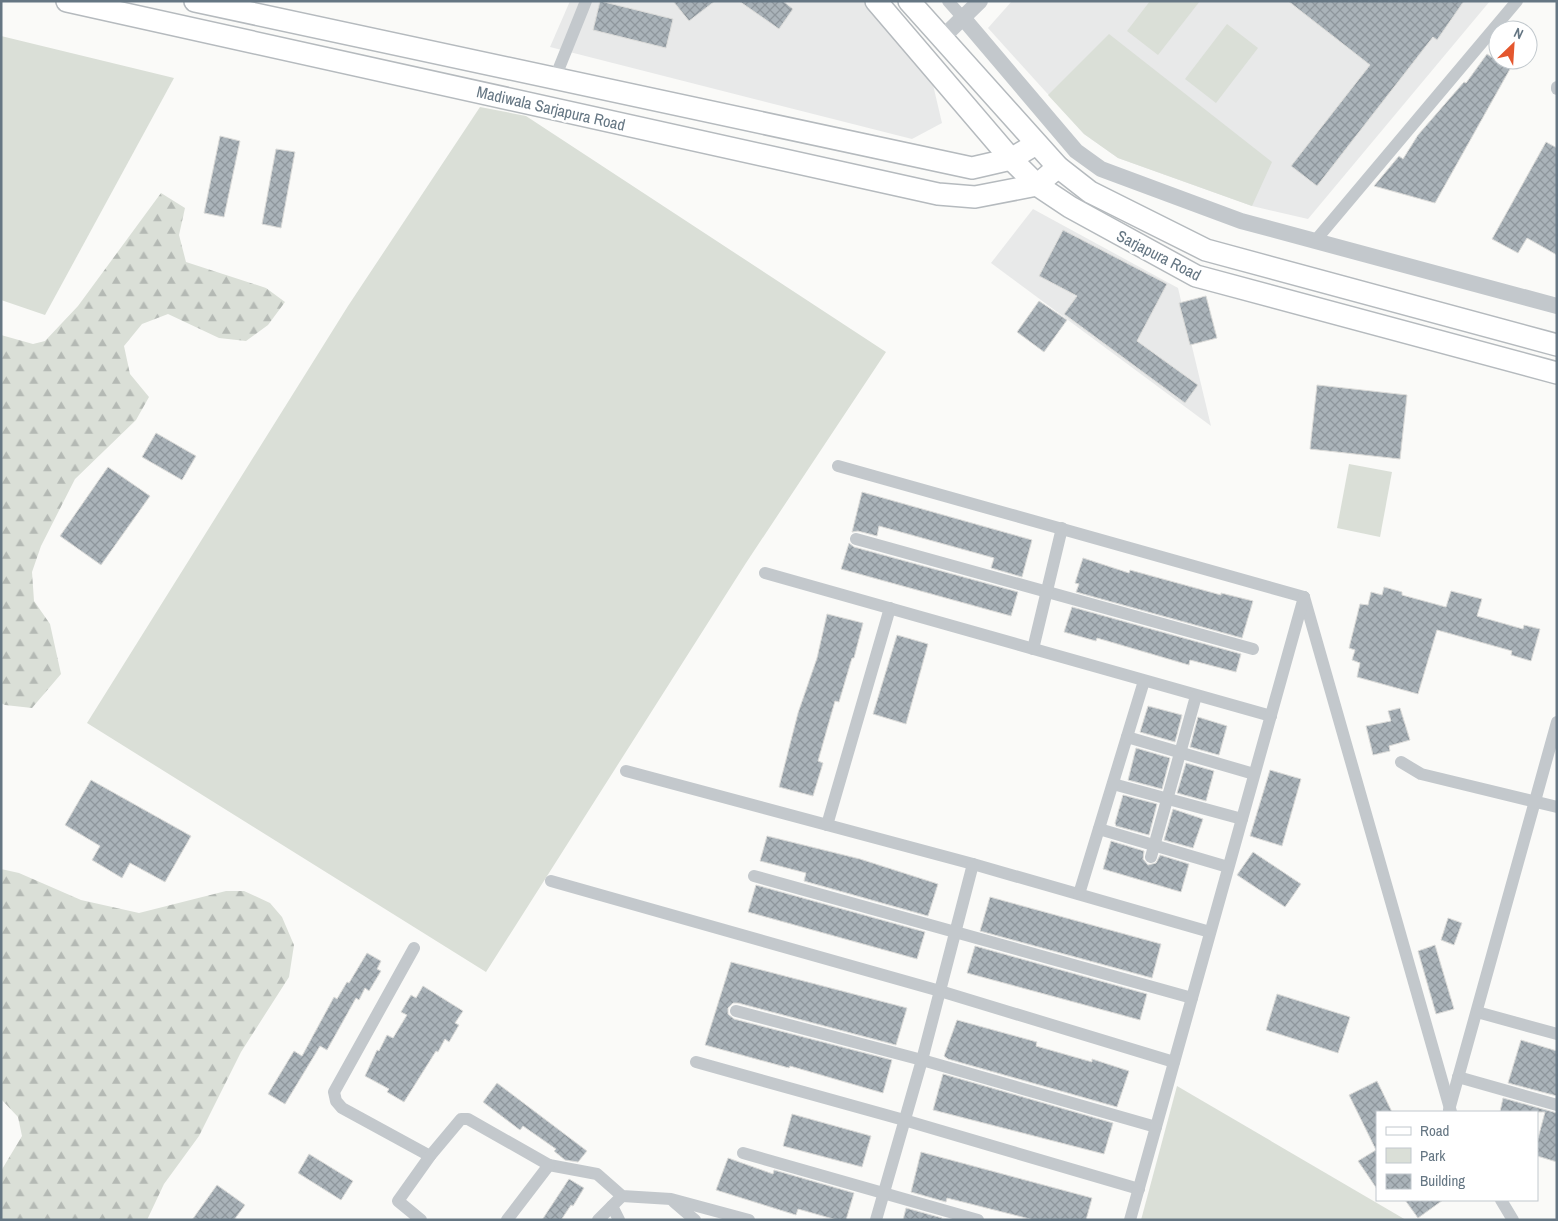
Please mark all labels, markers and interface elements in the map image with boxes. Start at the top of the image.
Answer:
north arrow [1488,20,1538,70]
text: N [1511,23,1526,43]
street label: Madiwala Sarjapura Road [475,80,627,136]
street label: Sarjapura Road [1113,224,1205,286]
legend [1376,1111,1538,1201]
text: Road [1420,1120,1449,1141]
text: Park [1420,1145,1446,1166]
text: Building [1420,1170,1465,1191]

